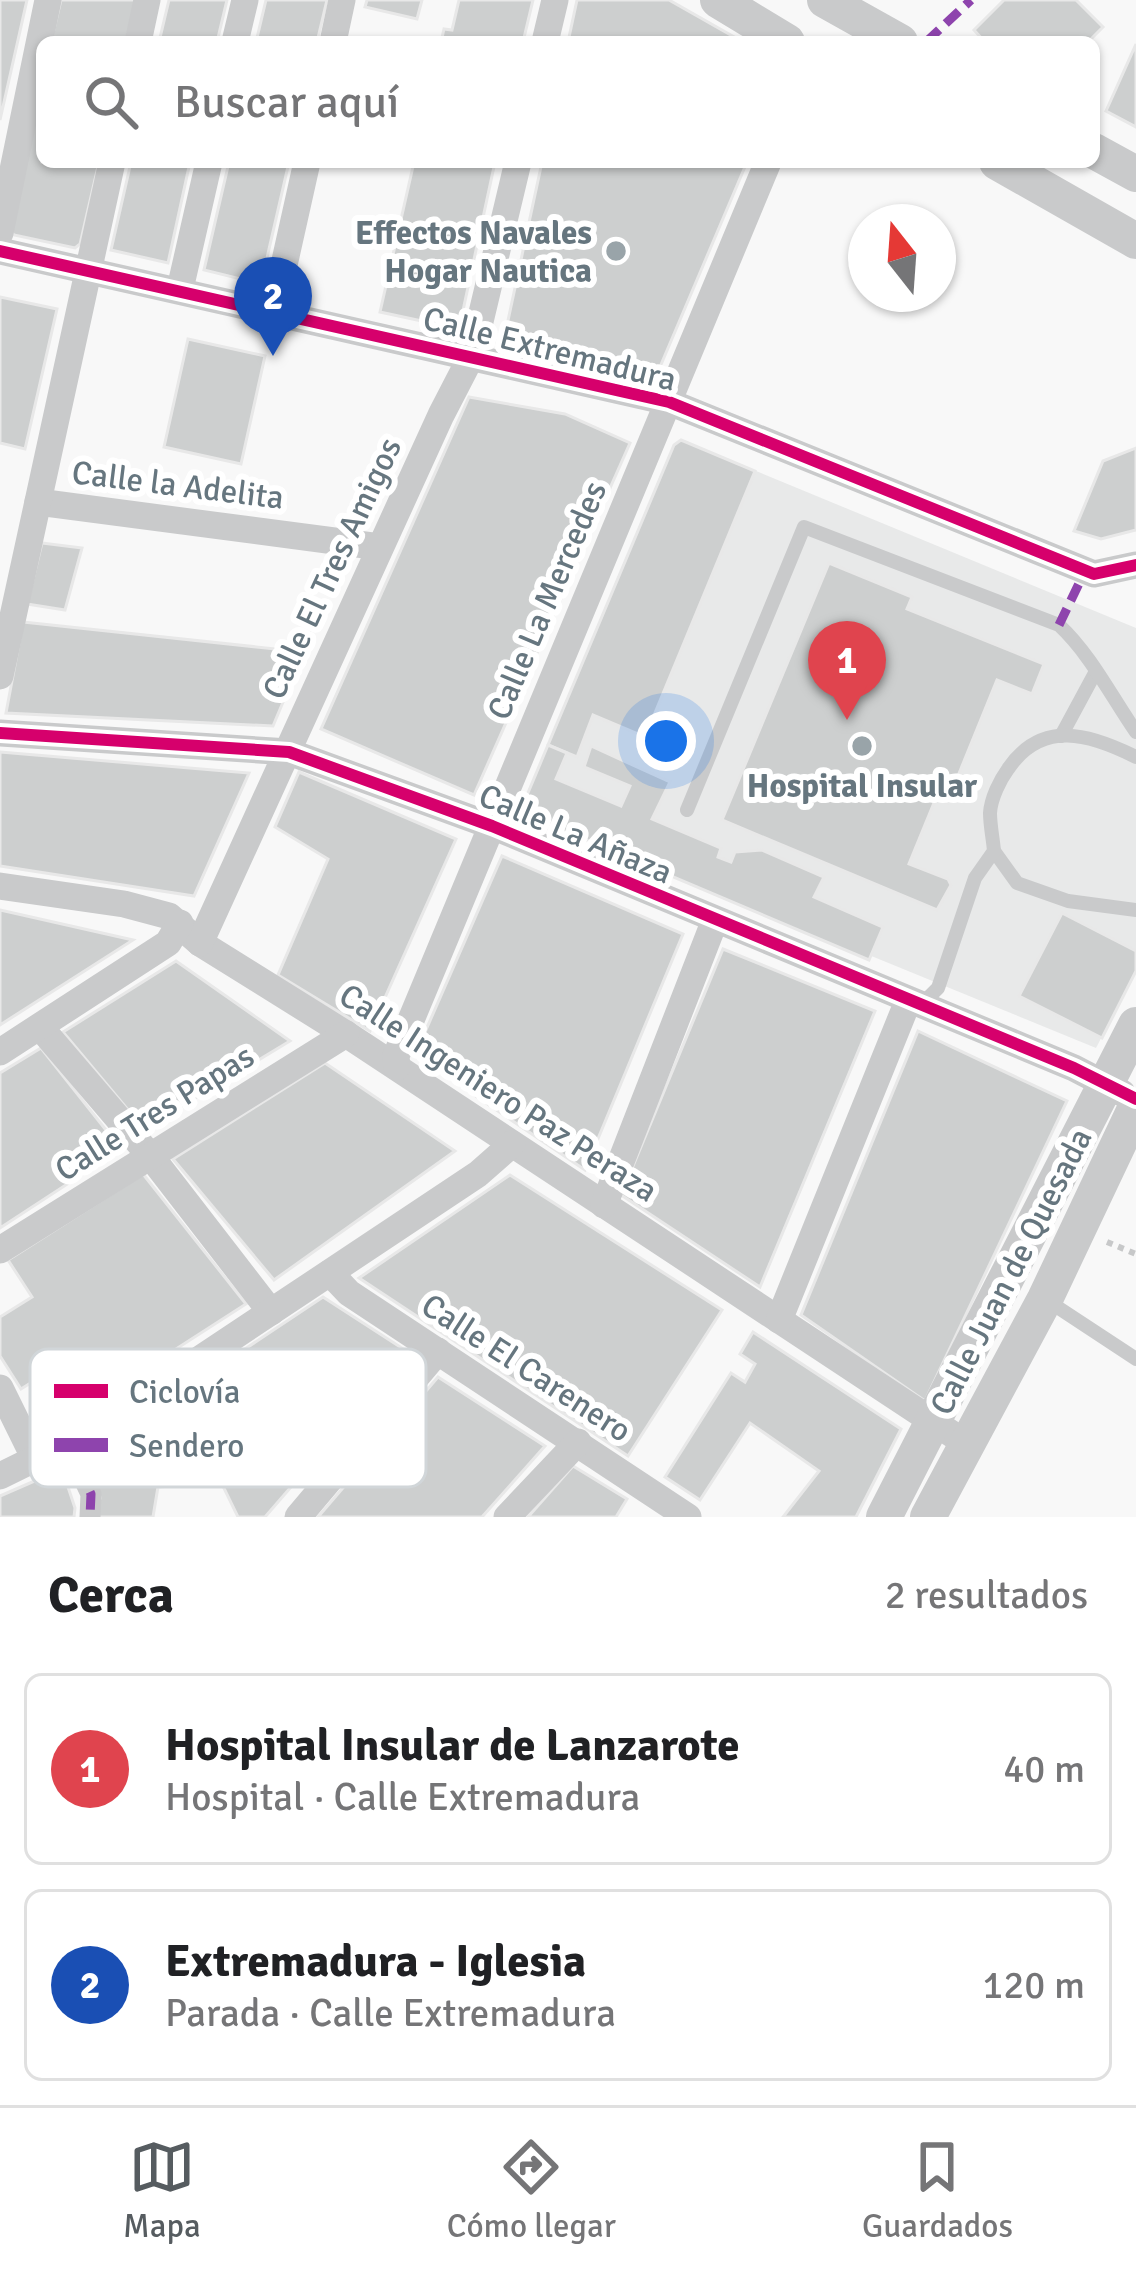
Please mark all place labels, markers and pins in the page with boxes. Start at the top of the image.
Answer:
place label: Effectos Navales Hogar Nautica [355,213,592,292]
marker: Effectos Navales Hogar Nautica [603,238,629,264]
pin: 2 [234,257,312,356]
pin: 1 [808,621,886,720]
marker: Hospital Insular [849,733,875,759]
place label: Hospital Insular [747,766,978,807]

